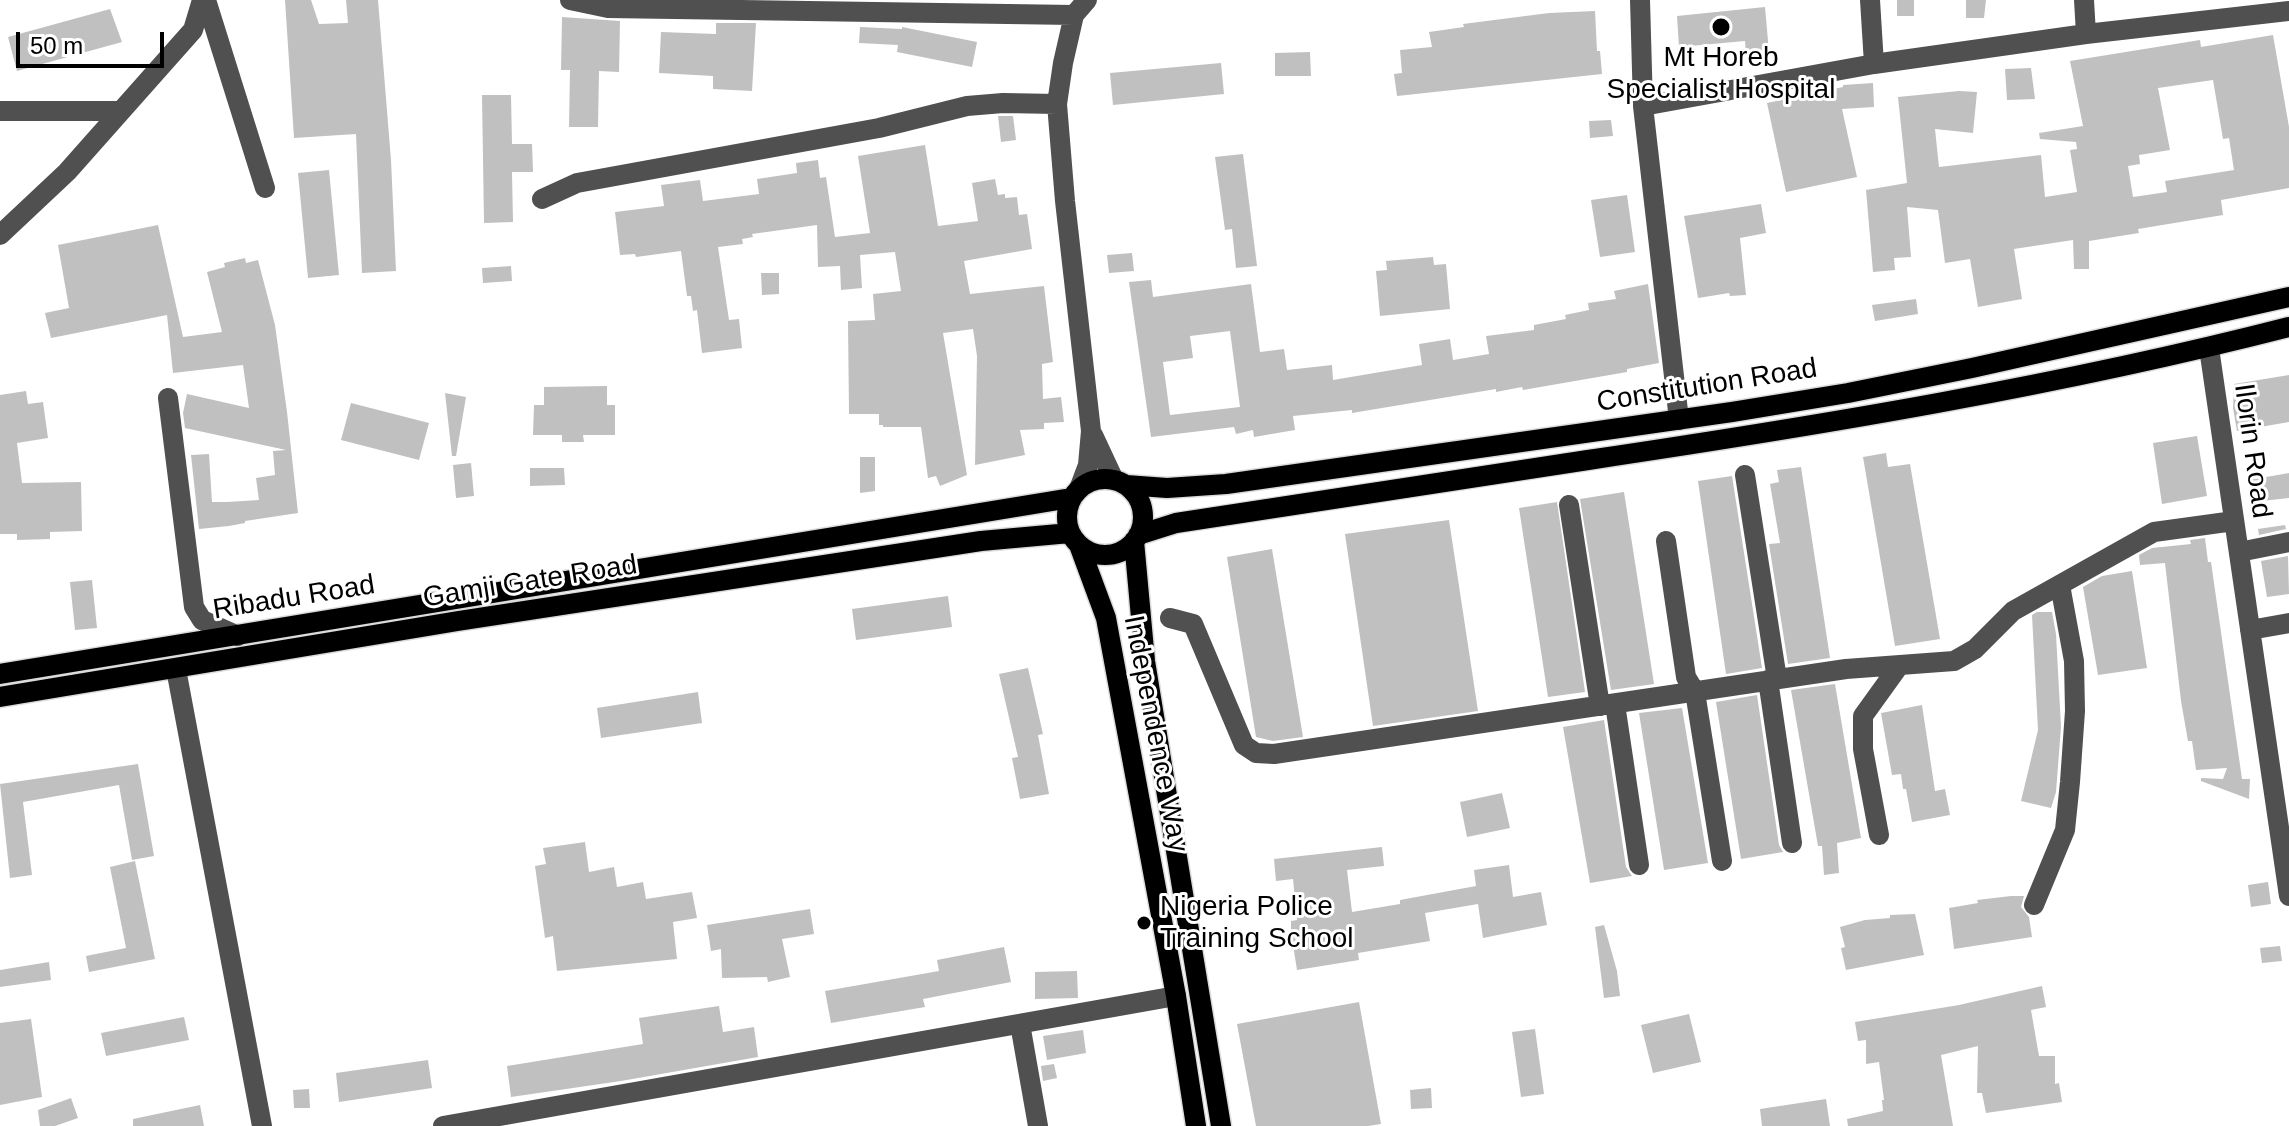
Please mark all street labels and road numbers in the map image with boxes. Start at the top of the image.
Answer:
street label: Constitution Road [1594,352,1820,420]
street label: Ilorin Road [2226,382,2278,520]
street label: Gamji Gate Road [421,548,639,616]
street label: Ribadu Road [211,569,377,627]
street label: Independence Way [1116,613,1194,855]

